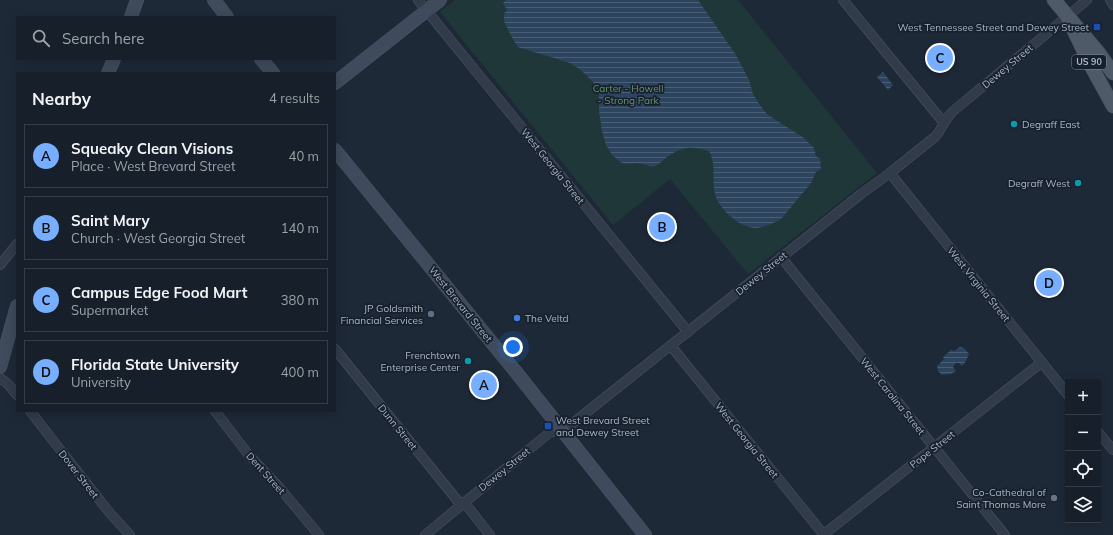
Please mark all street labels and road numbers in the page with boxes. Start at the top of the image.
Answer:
street label: Dewey Street [979,41,1036,91]
road number: US 90 [1072,55,1106,69]
street label: West Georgia Street [518,126,587,207]
street label: West Virginia Street [944,244,1013,325]
street label: Dewey Street [733,248,790,298]
street label: West Brevard Street [426,264,495,345]
street label: West Carolina Street [857,355,928,438]
street label: West Georgia Street [712,400,781,481]
street label: Dunn Street [375,402,420,453]
street label: Pope Street [907,427,958,471]
street label: Dewey Street [476,444,533,494]
street label: Dover Street [56,448,102,501]
street label: Dent Street [243,449,288,498]

